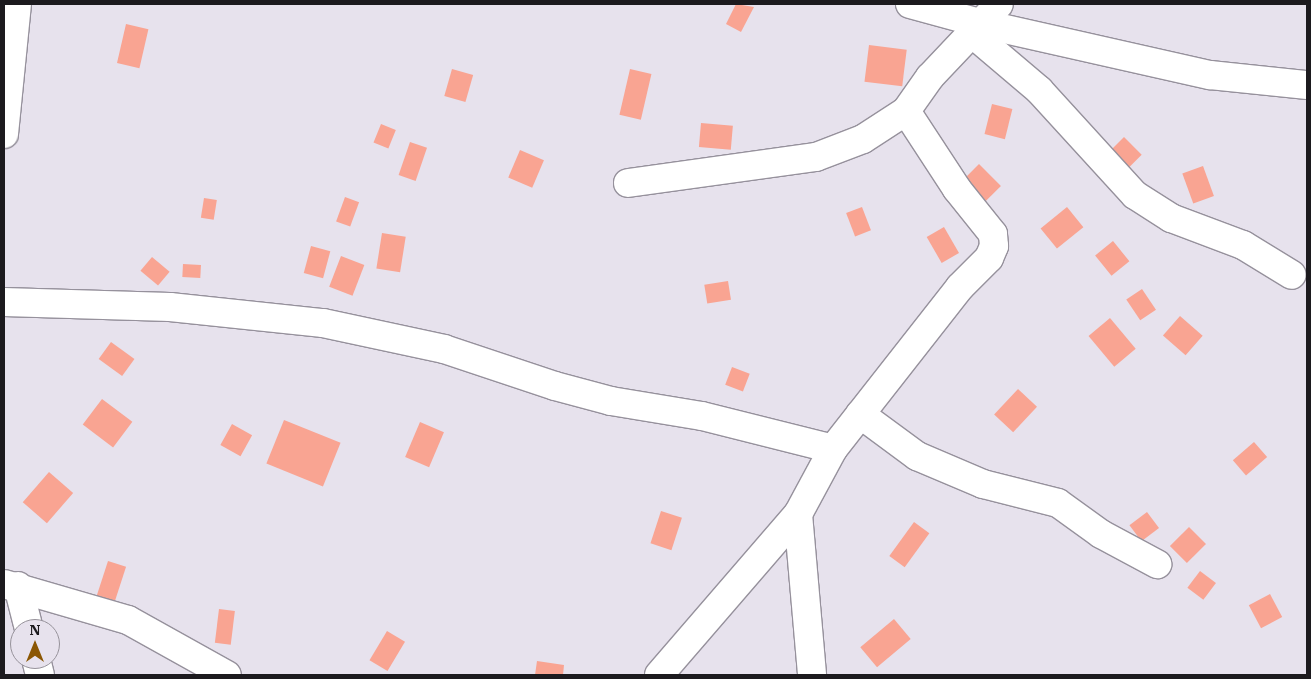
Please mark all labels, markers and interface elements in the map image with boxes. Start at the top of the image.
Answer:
north arrow [10,619,60,669]
text: N [29,621,41,639]

